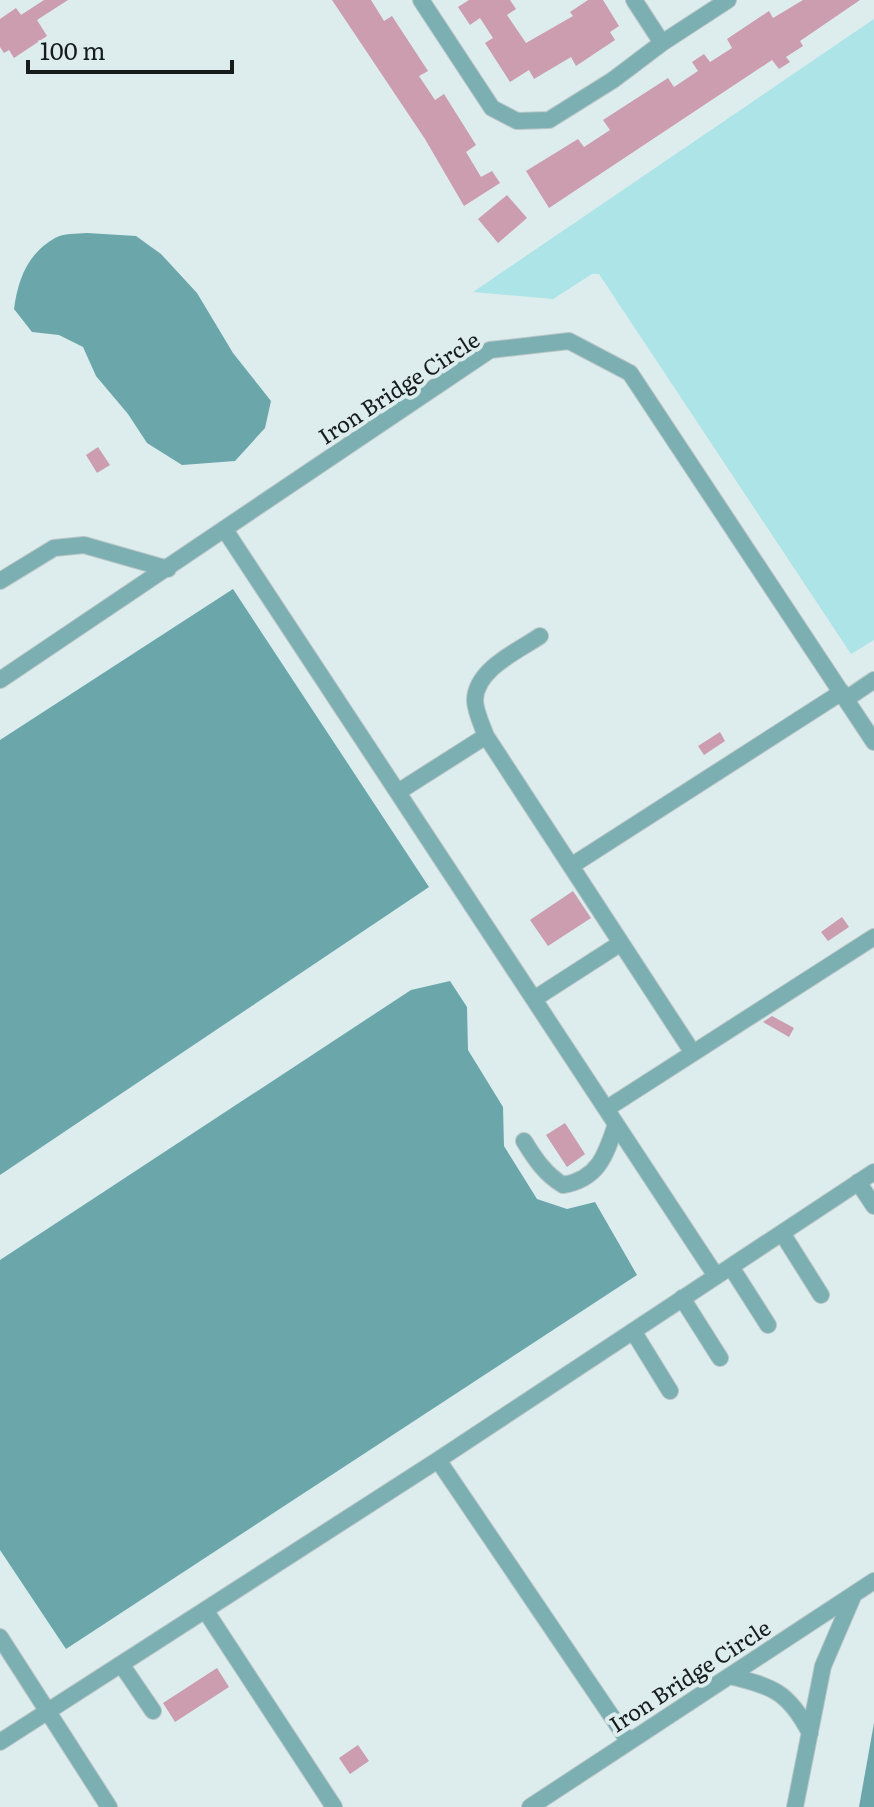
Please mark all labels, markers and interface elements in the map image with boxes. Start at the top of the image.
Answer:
scale bar [28,24,232,74]
text: 100 m [40,32,106,67]
street label: Iron Bridge Circle [311,322,485,451]
street label: Iron Bridge Circle [602,1610,776,1739]

